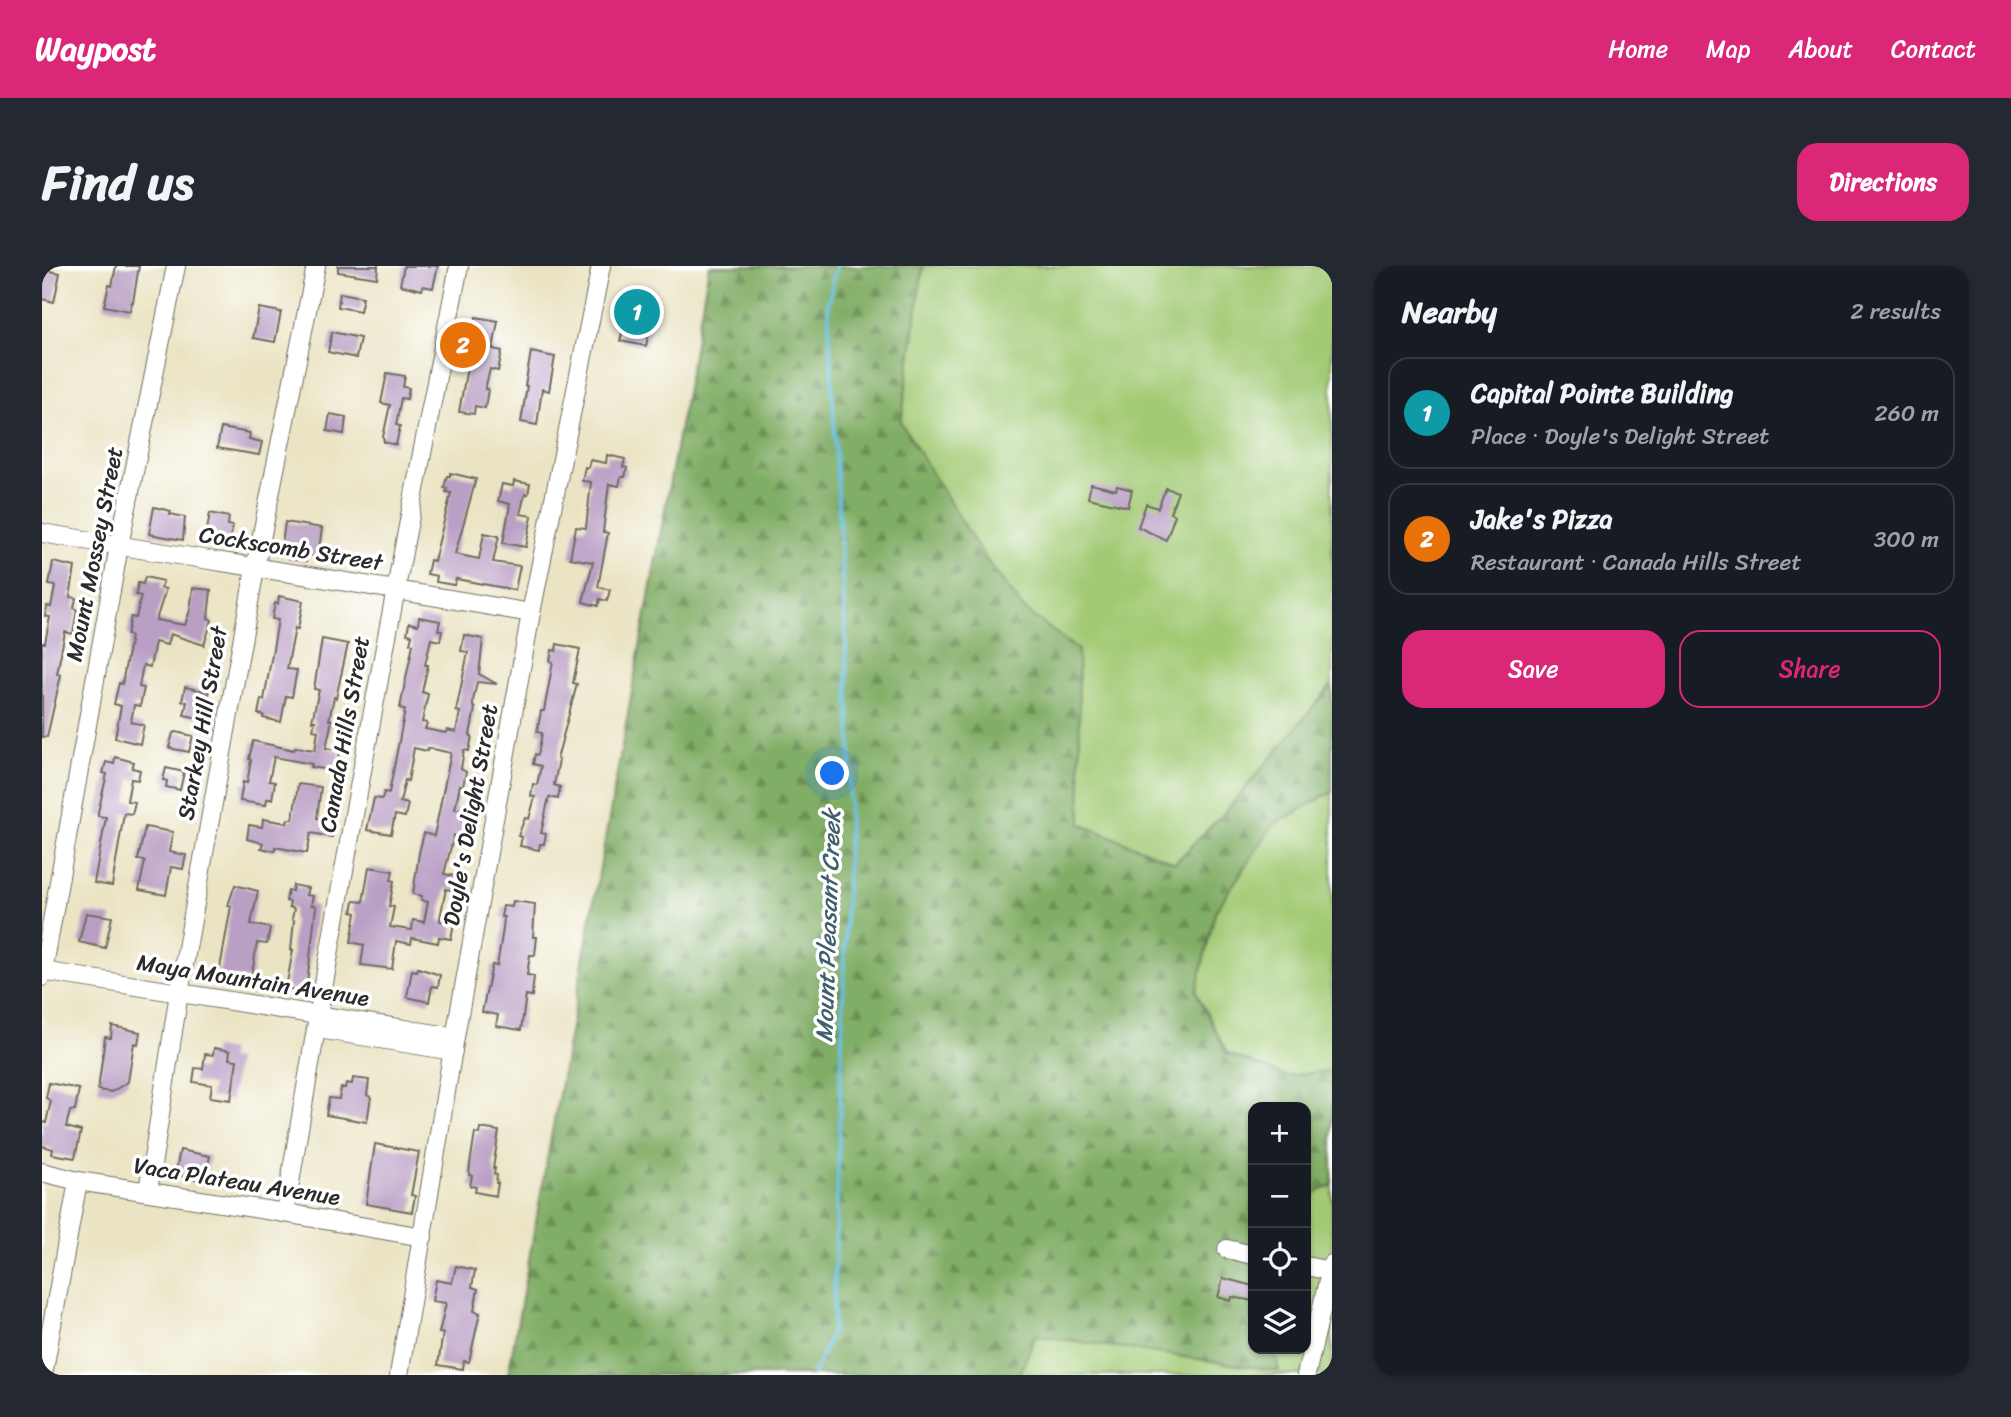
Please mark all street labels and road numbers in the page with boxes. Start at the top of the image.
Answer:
street label: Mount Mossey Street [54,443,135,665]
street label: Cockscomb Street [196,514,387,583]
street label: Starkey Hill Street [165,621,240,823]
street label: Canada Hills Street [307,633,382,835]
street label: Doyle's Delight Street [431,701,510,929]
street label: Maya Mountain Avenue [134,942,372,1019]
street label: Vaca Plateau Avenue [131,1145,343,1218]

